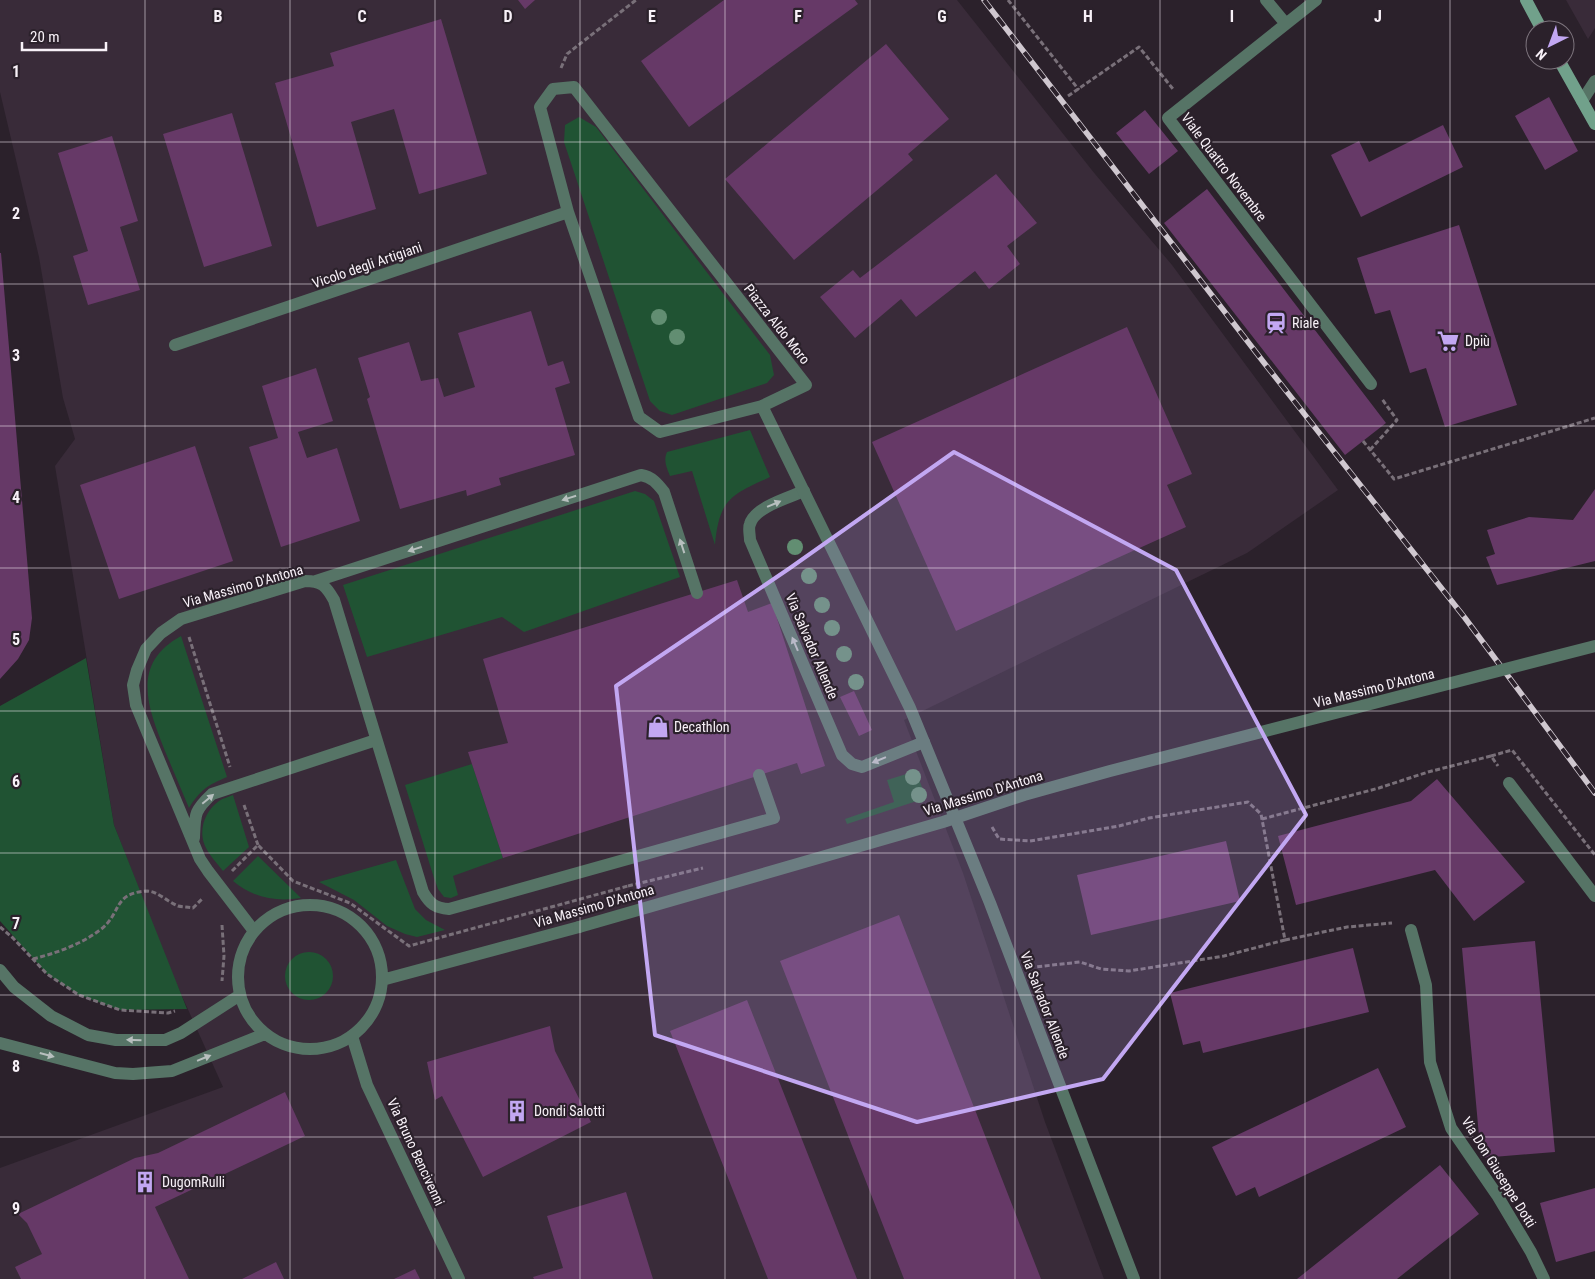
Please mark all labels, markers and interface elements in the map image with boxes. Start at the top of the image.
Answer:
text: B [214,7,223,26]
text: C [357,7,367,26]
text: D [503,7,513,26]
text: E [648,7,656,26]
text: F [794,7,802,26]
text: G [937,7,947,26]
text: H [1083,7,1093,26]
text: I [1230,7,1234,26]
text: J [1374,7,1382,26]
scale bar [22,20,106,52]
north arrow [1525,20,1575,70]
text: 20 m [30,28,60,46]
text: N [1533,46,1550,63]
text: 1 [12,62,20,81]
street label: Viale Quattro Novembre [1178,110,1270,225]
text: 2 [12,204,20,223]
street label: Vicolo degli Artigiani [310,239,424,291]
street label: Piazza Aldo Moro [741,281,813,367]
station icon: Riale [1263,310,1289,336]
place label: Riale [1292,315,1320,331]
supermarket icon: Dpiù [1435,328,1461,354]
place label: Dpiù [1465,333,1490,349]
text: 3 [12,346,20,365]
text: 4 [12,488,20,507]
one-way arrow [562,495,577,502]
one-way arrow [767,499,781,507]
one-way arrow [677,539,685,554]
one-way arrow [407,545,422,553]
street label: Via Massimo D'Antona [181,561,305,611]
street label: Via Salvador Allende [782,591,842,702]
text: 5 [12,630,20,649]
one-way arrow [791,636,799,651]
street label: Via Massimo D'Antona [1312,665,1436,711]
shop icon: Decathlon [645,714,671,740]
place label: Decathlon [674,719,730,735]
one-way arrow [871,756,886,764]
street label: Via Massimo D'Antona [921,767,1045,819]
text: 6 [12,772,20,791]
one-way arrow [201,793,213,805]
street label: Via Massimo D'Antona [532,881,656,931]
text: 7 [12,914,20,933]
street label: Via Salvador Allende [1017,949,1073,1061]
one-way arrow [125,1036,141,1044]
one-way arrow [40,1051,55,1059]
one-way arrow [197,1053,212,1061]
text: 8 [12,1057,20,1076]
street label: Via Bruno Bencivenni [384,1096,448,1208]
building icon: Dondi Salotti [504,1098,530,1124]
place label: Dondi Salotti [534,1103,605,1119]
street label: Via Don Giuseppe Dotti [1458,1114,1540,1230]
building icon: DugomRulli [132,1169,158,1195]
place label: DugomRulli [162,1174,225,1190]
text: 9 [12,1199,20,1218]

